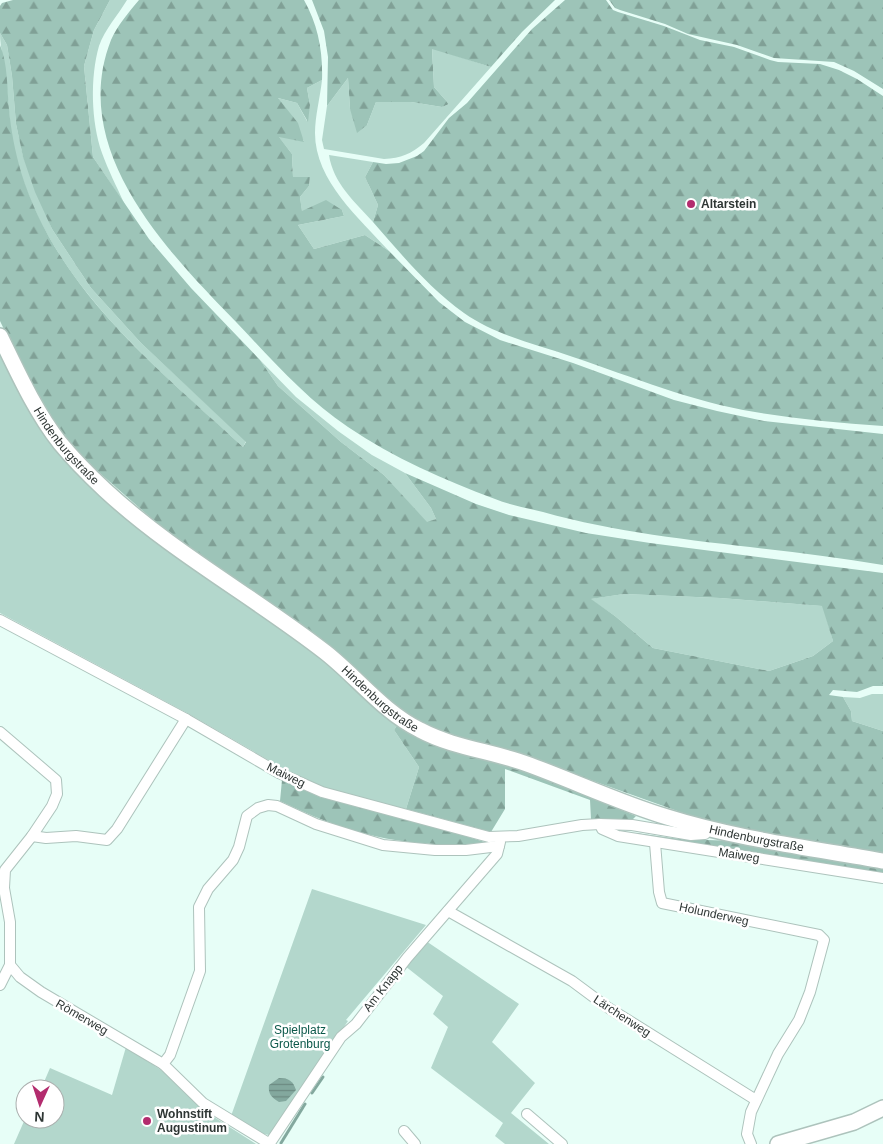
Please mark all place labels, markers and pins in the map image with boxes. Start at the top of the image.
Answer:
place label: Altarstein [701,197,756,211]
marker: Altarstein [685,198,697,210]
place label: Wohnstift Augustinum [157,1107,227,1135]
marker: Wohnstift Augustinum [141,1115,153,1127]

